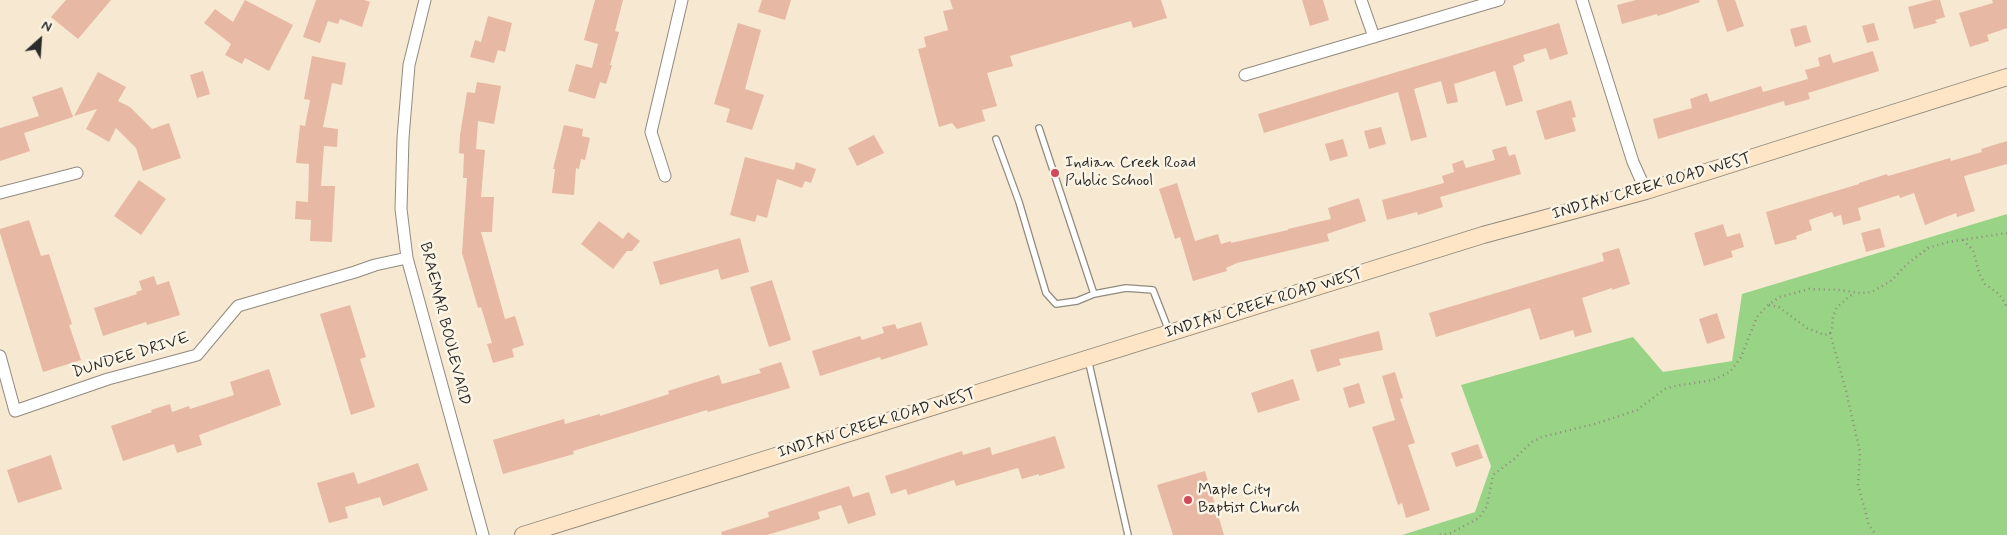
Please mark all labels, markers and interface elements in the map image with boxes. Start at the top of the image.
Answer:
north arrow [15,15,65,65]
text: N [38,16,55,37]
street label: INDIAN CREEK ROAD WEST [1550,149,1754,225]
place label: Indian Creek Road Public School [1065,154,1196,192]
marker: Indian Creek Road Public School [1049,167,1061,179]
street label: BRAEMAR BOULEVARD [414,240,474,408]
street label: INDIAN CREEK ROAD WEST [1163,265,1365,343]
street label: DUNDEE DRIVE [70,329,192,383]
street label: INDIAN CREEK ROAD WEST [776,385,978,463]
place label: Maple City Baptist Church [1198,481,1300,519]
marker: Maple City Baptist Church [1182,494,1194,506]

